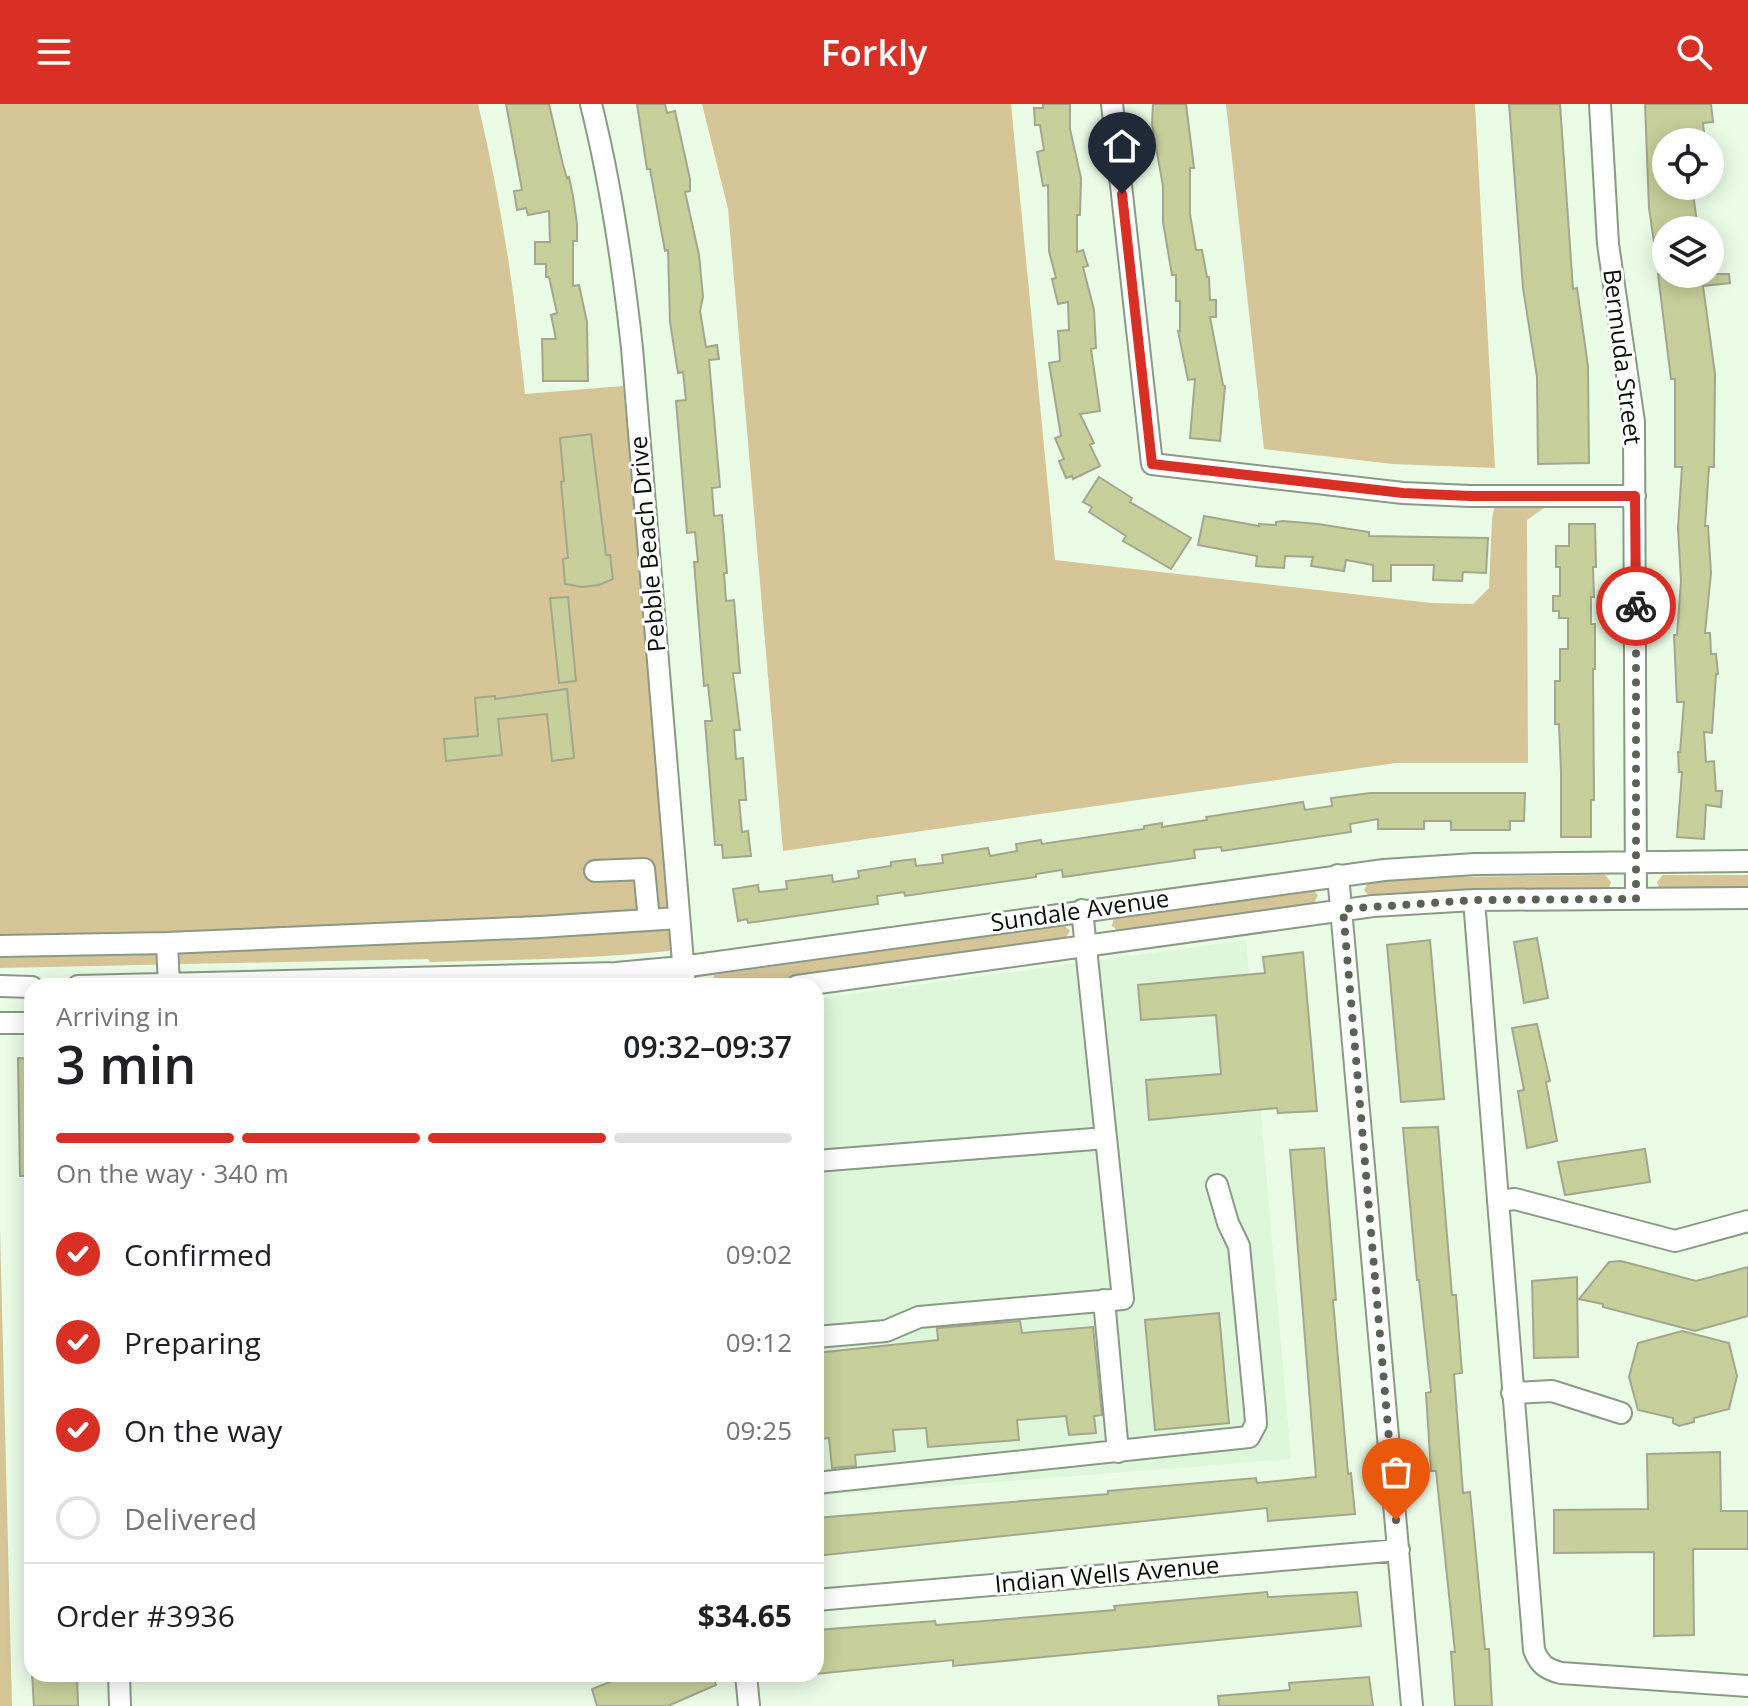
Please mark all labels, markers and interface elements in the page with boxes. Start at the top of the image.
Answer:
text: Forkly [821,28,927,77]
icon: menu [32,30,76,74]
icon: search [1672,30,1716,74]
pin [1088,112,1156,194]
icon: home [1100,124,1144,168]
map controls [1652,128,1724,288]
button: locate [1652,128,1724,200]
button: layers [1652,216,1724,288]
street label: Bermuda Street [1596,267,1651,447]
street label: Pebble Beach Drive [621,435,672,653]
courier [1596,566,1676,646]
icon: bike [1614,584,1658,628]
street label: Sundale Avenue [988,881,1171,938]
text: Arriving in [56,998,179,1034]
text: 09:32–09:37 [623,1026,792,1067]
text: 3 min [56,1028,196,1099]
text: On the way · 340 m [56,1155,289,1191]
icon: check [56,1232,100,1276]
text: Confirmed [124,1234,272,1275]
text: 09:02 [726,1236,792,1272]
icon: check [56,1320,100,1364]
text: Preparing [124,1322,261,1363]
text: 09:12 [726,1324,792,1360]
icon: check [56,1408,100,1452]
text: On the way [124,1410,282,1451]
text: 09:25 [726,1412,792,1448]
pin [1362,1438,1430,1520]
icon: bag [1374,1450,1418,1494]
text: Delivered [124,1498,257,1539]
street label: Indian Wells Avenue [993,1547,1221,1600]
text: Order #3936 [56,1595,235,1636]
text: $34.65 [698,1595,792,1636]

